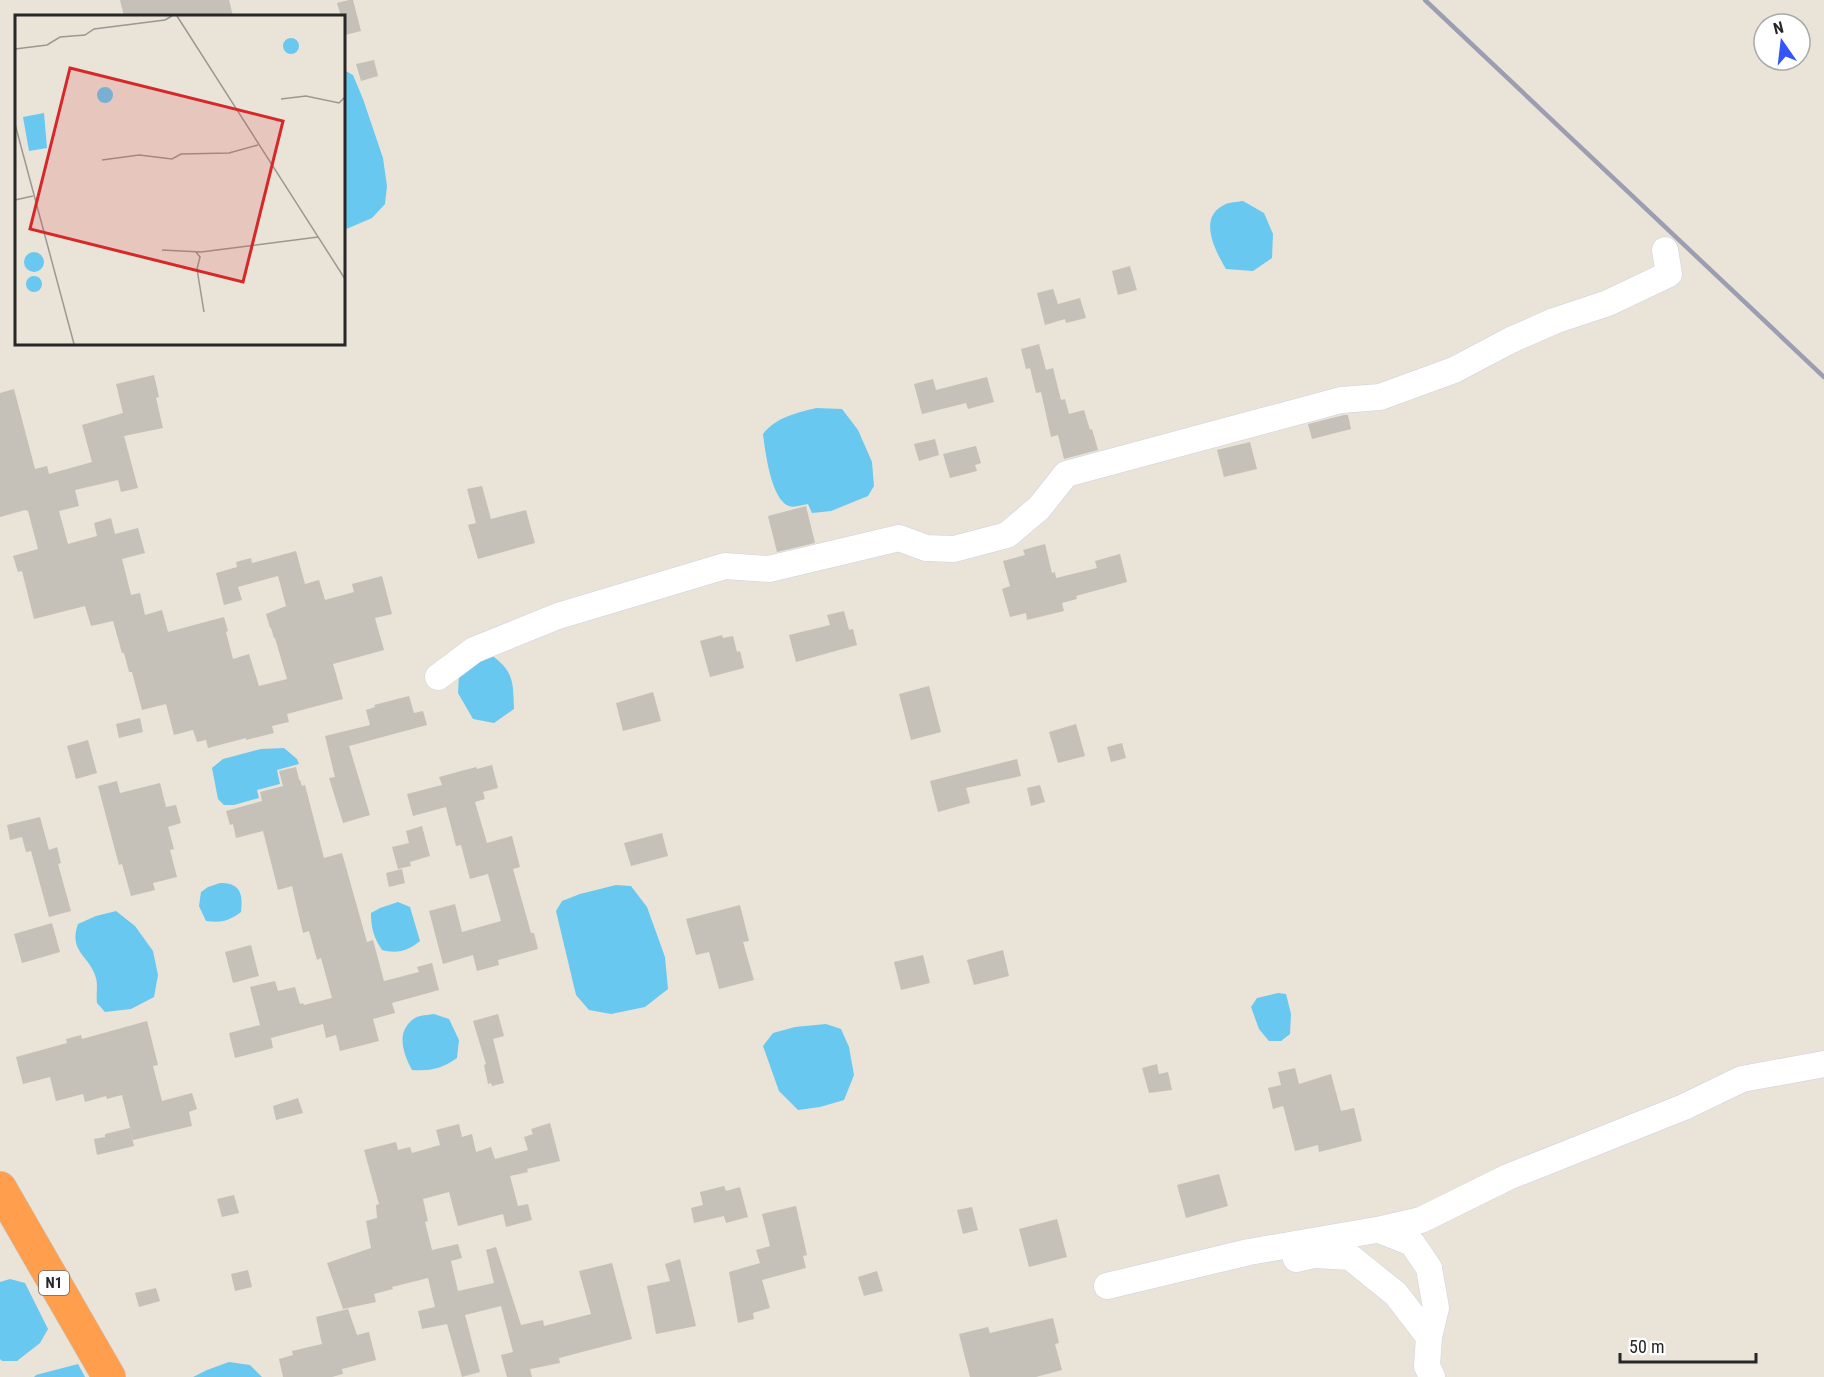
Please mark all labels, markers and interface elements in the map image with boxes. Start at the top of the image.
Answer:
north arrow [1752,12,1812,72]
inset map [15,15,345,345]
text: N [1771,18,1786,38]
road number: N1 [39,1271,69,1295]
scale bar [1620,1326,1756,1364]
text: 50 m [1629,1336,1664,1357]

